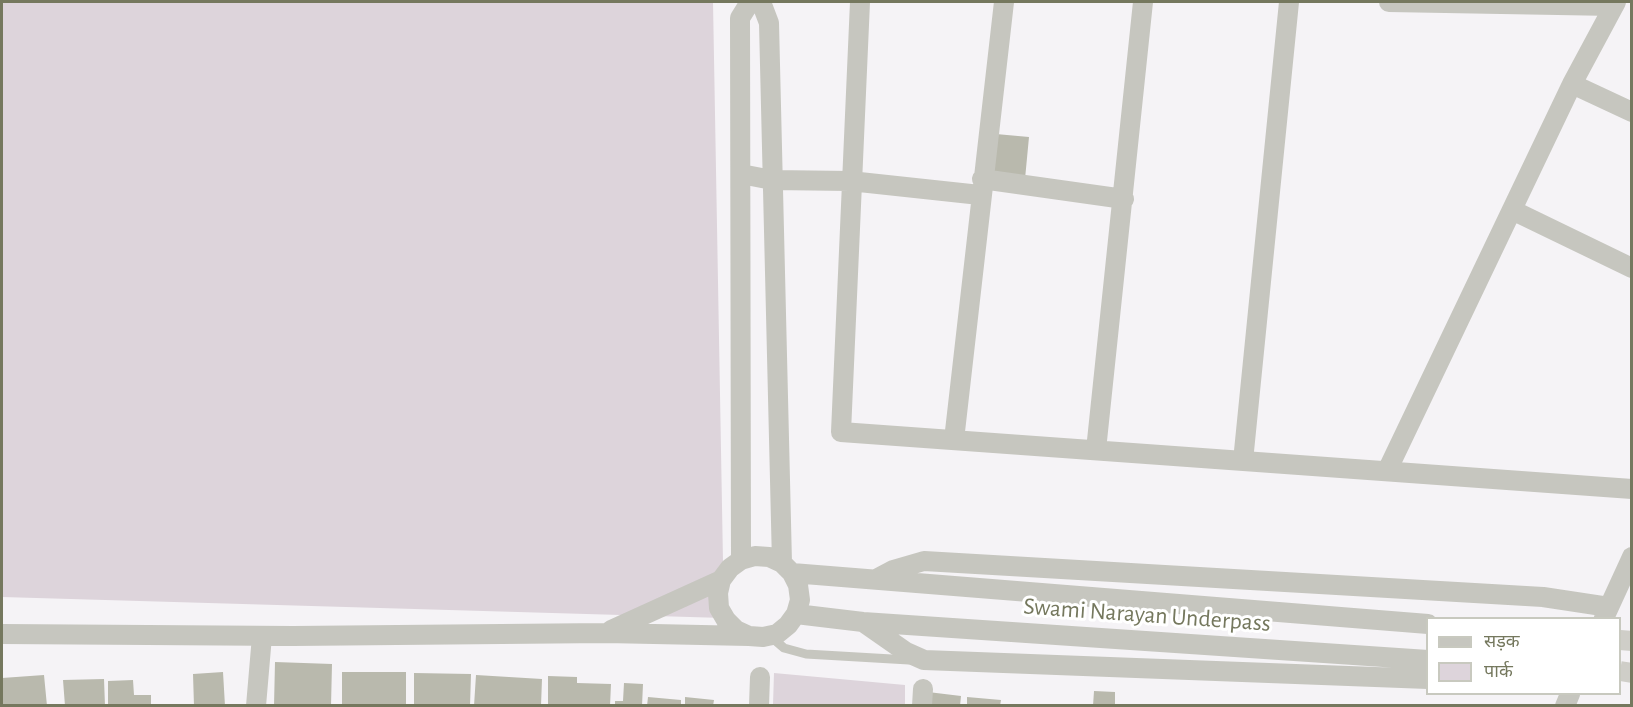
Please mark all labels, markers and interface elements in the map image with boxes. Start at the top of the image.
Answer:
street label: Swami Narayan Underpass [1022,592,1272,638]
legend [1426,617,1621,695]
text: सड़क [1484,633,1520,651]
text: पार्क [1484,663,1513,681]

